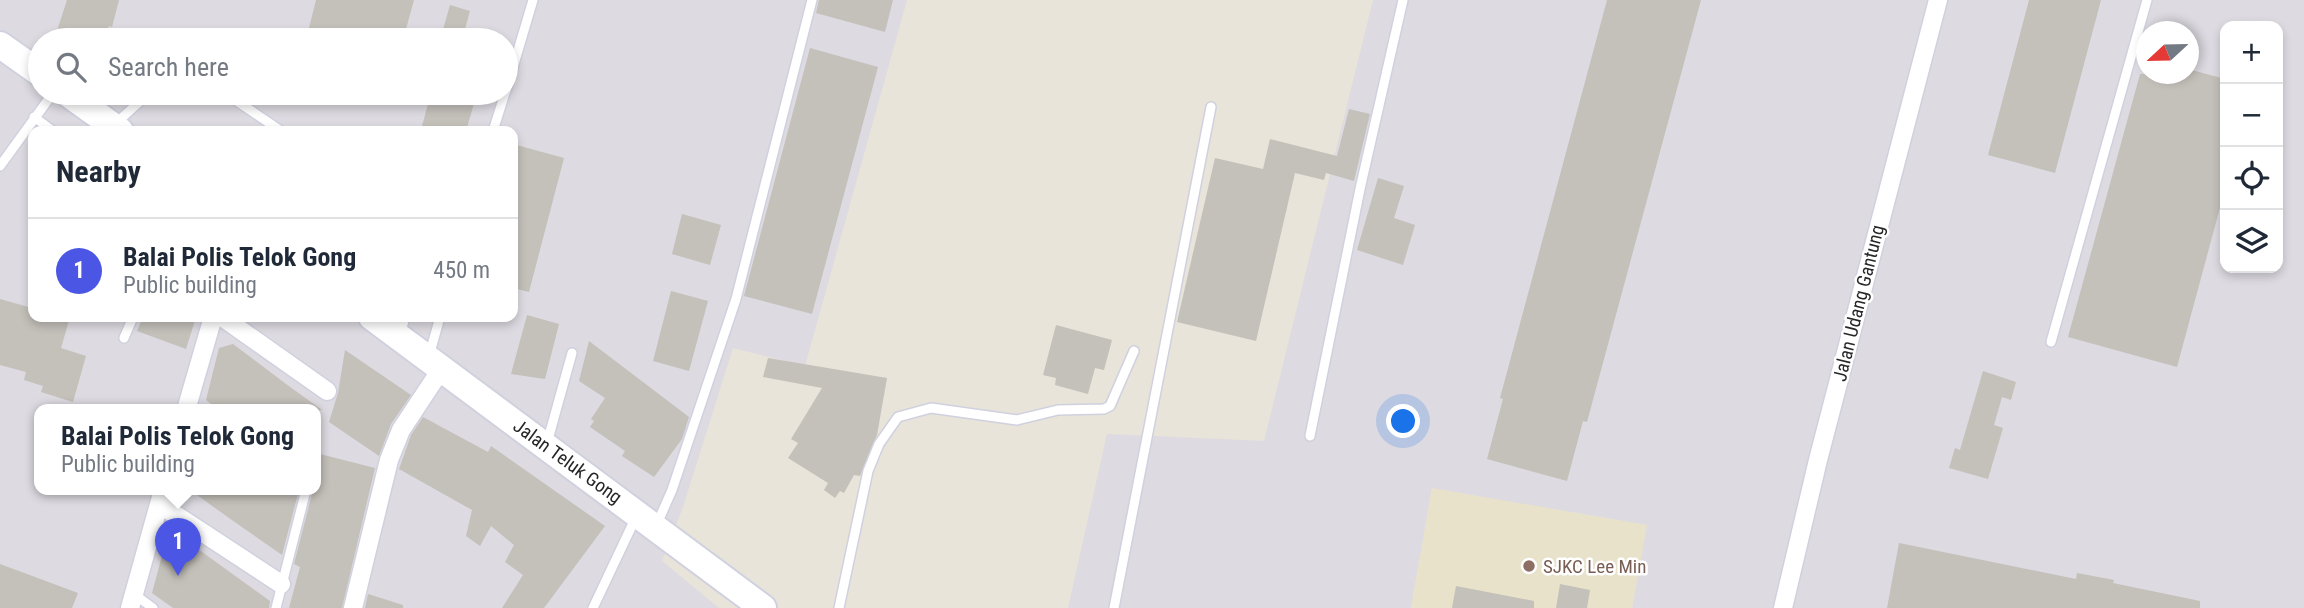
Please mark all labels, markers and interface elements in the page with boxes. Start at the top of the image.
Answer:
north arrow [2136,21,2199,84]
map controls [2220,21,2283,273]
button: + [2220,21,2283,84]
search box [28,28,518,105]
icon: search [52,48,90,86]
text: Search here [108,52,229,82]
button: − [2220,84,2283,147]
button: locate [2220,147,2283,210]
text: Nearby [56,154,141,189]
button: layers [2220,210,2283,273]
street label: Jalan Udang Gantung [1828,223,1889,384]
text: Balai Polis Telok Gong [123,242,356,272]
text: 1 [73,257,85,284]
text: 450 m [433,257,490,284]
text: Public building [123,272,257,299]
popup [34,404,321,495]
your location [1386,404,1420,438]
street label: Jalan Teluk Gong [509,414,626,509]
text: Balai Polis Telok Gong [61,421,294,451]
text: Public building [61,451,195,478]
pin: 1 [155,518,201,576]
place label: SJKC Lee Min [1543,555,1646,578]
marker: SJKC Lee Min [1521,558,1537,574]

